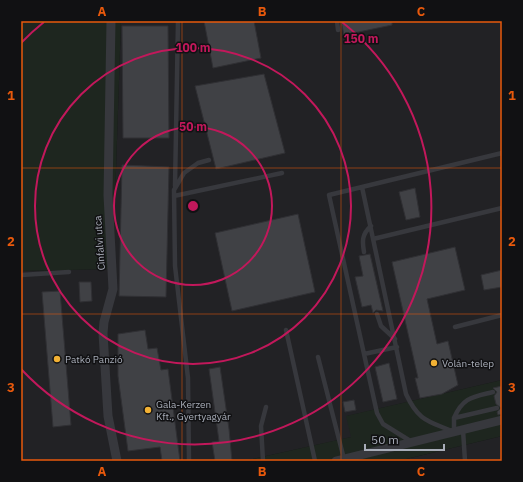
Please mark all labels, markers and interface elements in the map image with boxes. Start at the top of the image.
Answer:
text: A [98,3,107,20]
text: B [258,3,267,20]
text: C [417,3,426,20]
text: 150 m [343,31,379,46]
text: 100 m [175,40,211,55]
text: 1 [7,87,15,104]
text: 1 [508,87,516,104]
text: 50 m [179,119,207,134]
centre of rings [186,199,200,213]
street label: Cinfalvi utca [91,214,108,271]
text: 2 [7,233,15,250]
text: 2 [508,233,516,250]
place label: Patkó Panzió [65,353,123,366]
marker: Patkó Panzió [52,354,62,364]
place label: Volán-telep [442,357,494,370]
marker: Volán-telep [429,358,439,368]
text: 3 [7,379,15,396]
text: 3 [508,379,516,396]
place label: Gala-Kerzen Kft., Gyertyagyár [156,398,231,423]
marker: Gala-Kerzen Kft., Gyertyagyár [143,405,153,415]
scale bar [365,426,444,452]
text: 50 m [371,432,399,447]
text: A [98,463,107,480]
text: B [258,463,267,480]
text: C [417,463,426,480]

